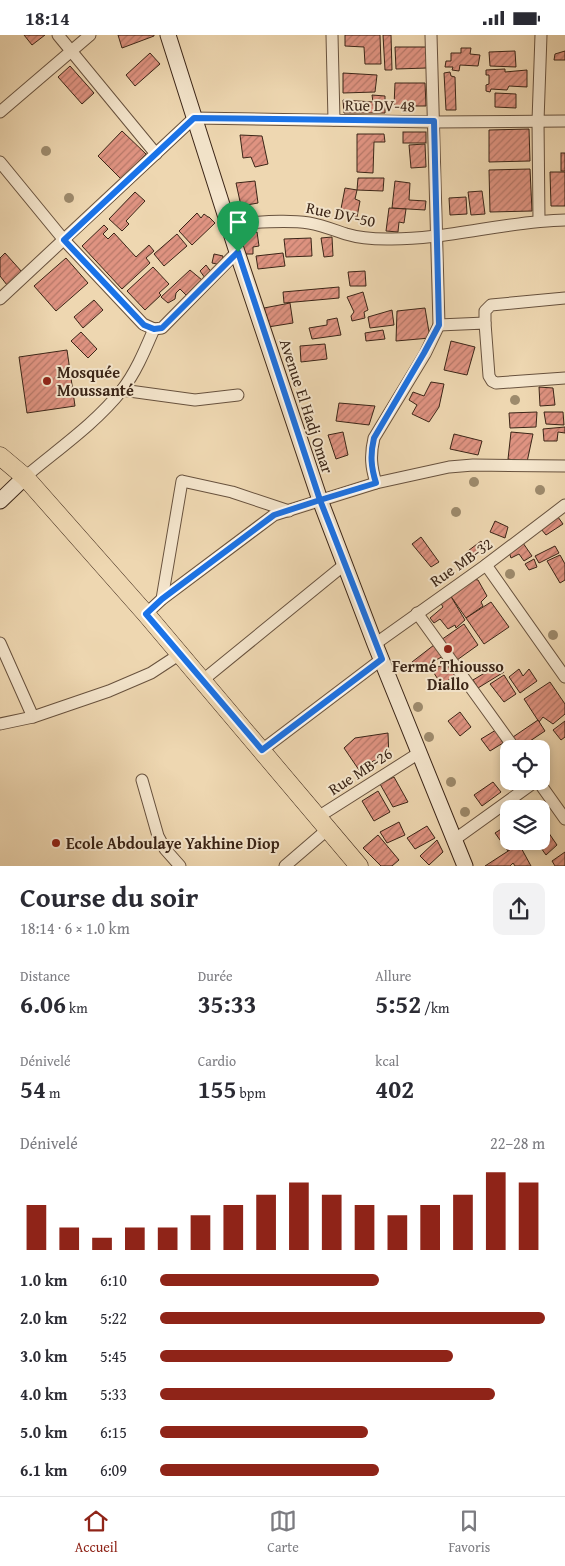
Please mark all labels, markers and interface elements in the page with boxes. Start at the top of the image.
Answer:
text: 18:14 [25,4,70,32]
street label: Rue DV-48 [345,92,416,118]
street label: Rue DV-50 [304,195,378,233]
pin [217,201,259,252]
icon: arrive [224,208,252,236]
street label: Avenue El Hadj Omar [274,336,340,477]
place label: Mosquée Moussanté [57,360,134,402]
marker: Mosquée Moussanté [41,375,53,387]
street label: Rue MB-32 [425,532,497,592]
marker: Fermé Thiousso Diallo [442,643,454,655]
place label: Fermé Thiousso Diallo [392,654,504,696]
map controls [500,740,550,850]
button: locate [500,740,550,790]
street label: Rue MB-26 [323,741,397,801]
button: layers [500,800,550,850]
place label: Ecole Abdoulaye Yakhine Diop [66,831,280,855]
marker: Ecole Abdoulaye Yakhine Diop [50,837,62,849]
text: Course du soir [20,876,198,917]
button: share [493,883,545,935]
text: 18:14 · 6 × 1.0 km [20,916,130,940]
text: Distance [20,966,70,986]
text: Durée [198,966,233,986]
text: Allure [375,966,411,986]
text: 6.06 [20,986,66,1022]
text: 35:33 [198,986,257,1022]
text: 5:52 [375,986,421,1022]
text: km [66,998,88,1018]
text: /km [421,998,450,1018]
text: Dénivelé [20,1051,71,1071]
text: Cardio [198,1051,236,1071]
text: kcal [375,1051,399,1071]
text: 54 [20,1071,46,1107]
text: 155 [198,1071,237,1107]
text: 402 [375,1071,414,1107]
text: m [46,1083,60,1103]
text: bpm [237,1083,266,1103]
text: Dénivelé [20,1131,78,1155]
text: 22–28 m [490,1131,545,1155]
text: 1.0 km [20,1268,67,1292]
text: 6:10 [100,1268,127,1292]
text: 2.0 km [20,1306,67,1330]
text: 5:22 [100,1306,127,1330]
text: 3.0 km [20,1344,67,1368]
text: 5:45 [100,1344,127,1368]
text: 4.0 km [20,1382,67,1406]
text: 5:33 [100,1382,127,1406]
text: 5.0 km [20,1420,67,1444]
text: 6:15 [100,1420,127,1444]
text: 6.1 km [20,1458,67,1482]
text: 6:09 [100,1458,127,1482]
tab: Accueil [75,1507,118,1557]
tab: Carte [267,1507,299,1557]
tab: Favoris [448,1507,490,1557]

